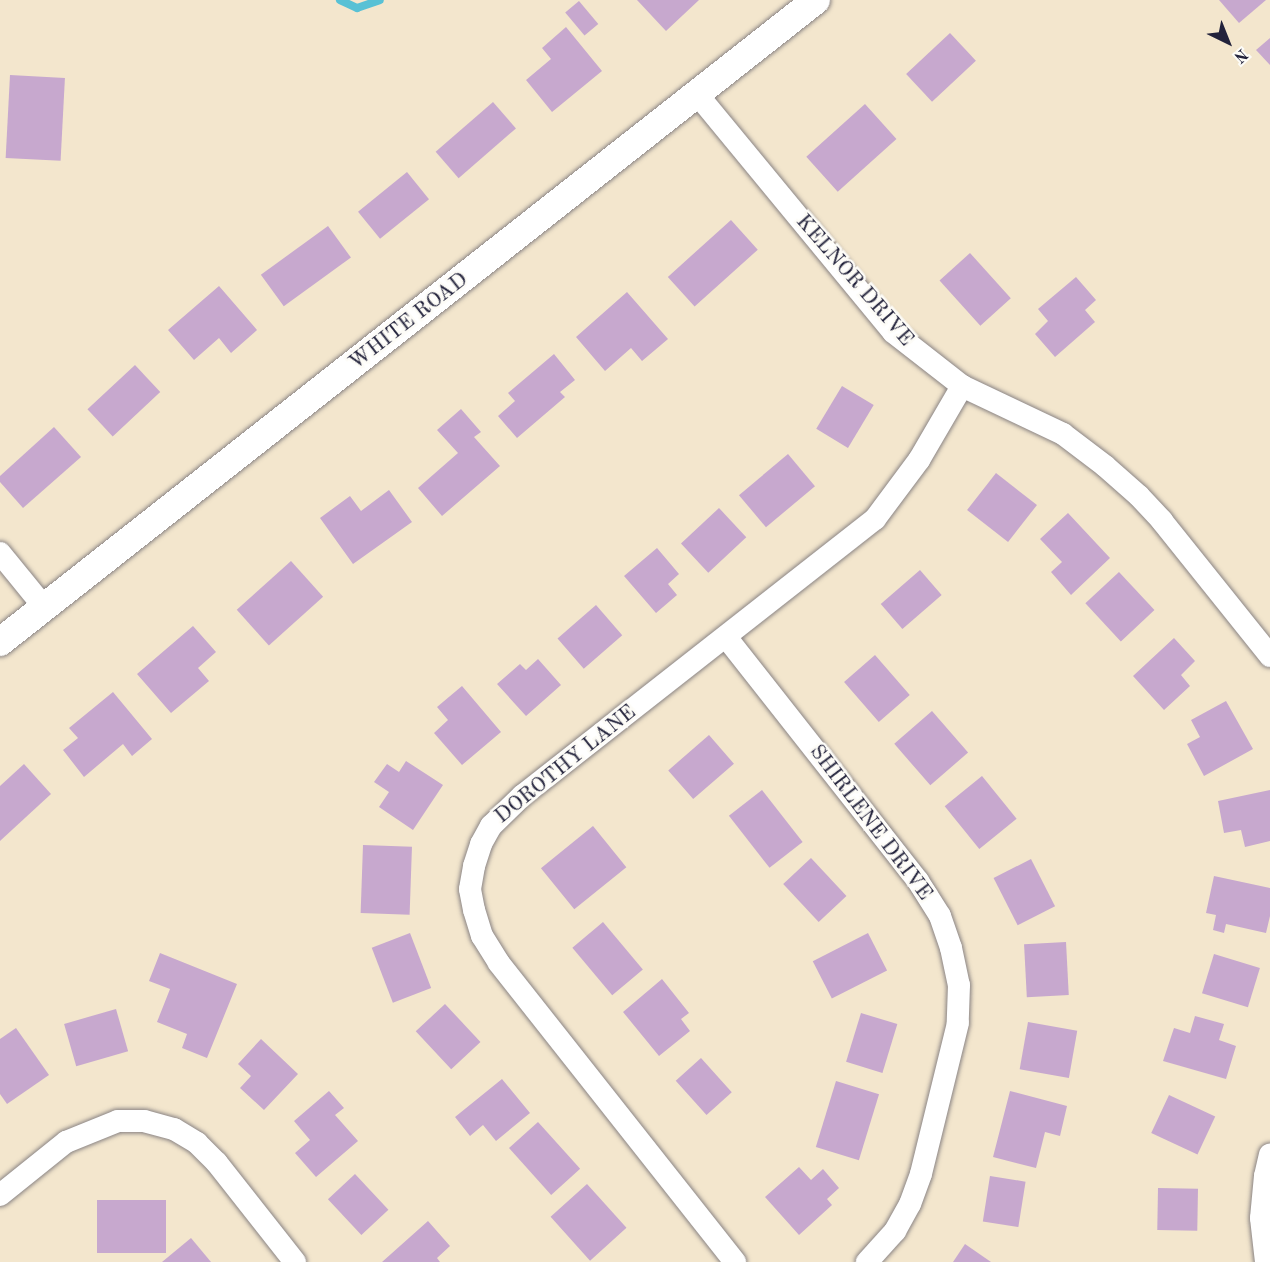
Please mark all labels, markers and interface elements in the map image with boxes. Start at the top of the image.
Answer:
north arrow [1198,12,1258,72]
text: N [1230,45,1250,65]
street label: KELNOR DRIVE [790,210,918,352]
street label: WHITE ROAD [345,268,473,376]
street label: DOROTHY LANE [490,700,642,830]
street label: SHIRLENE DRIVE [803,740,937,906]

